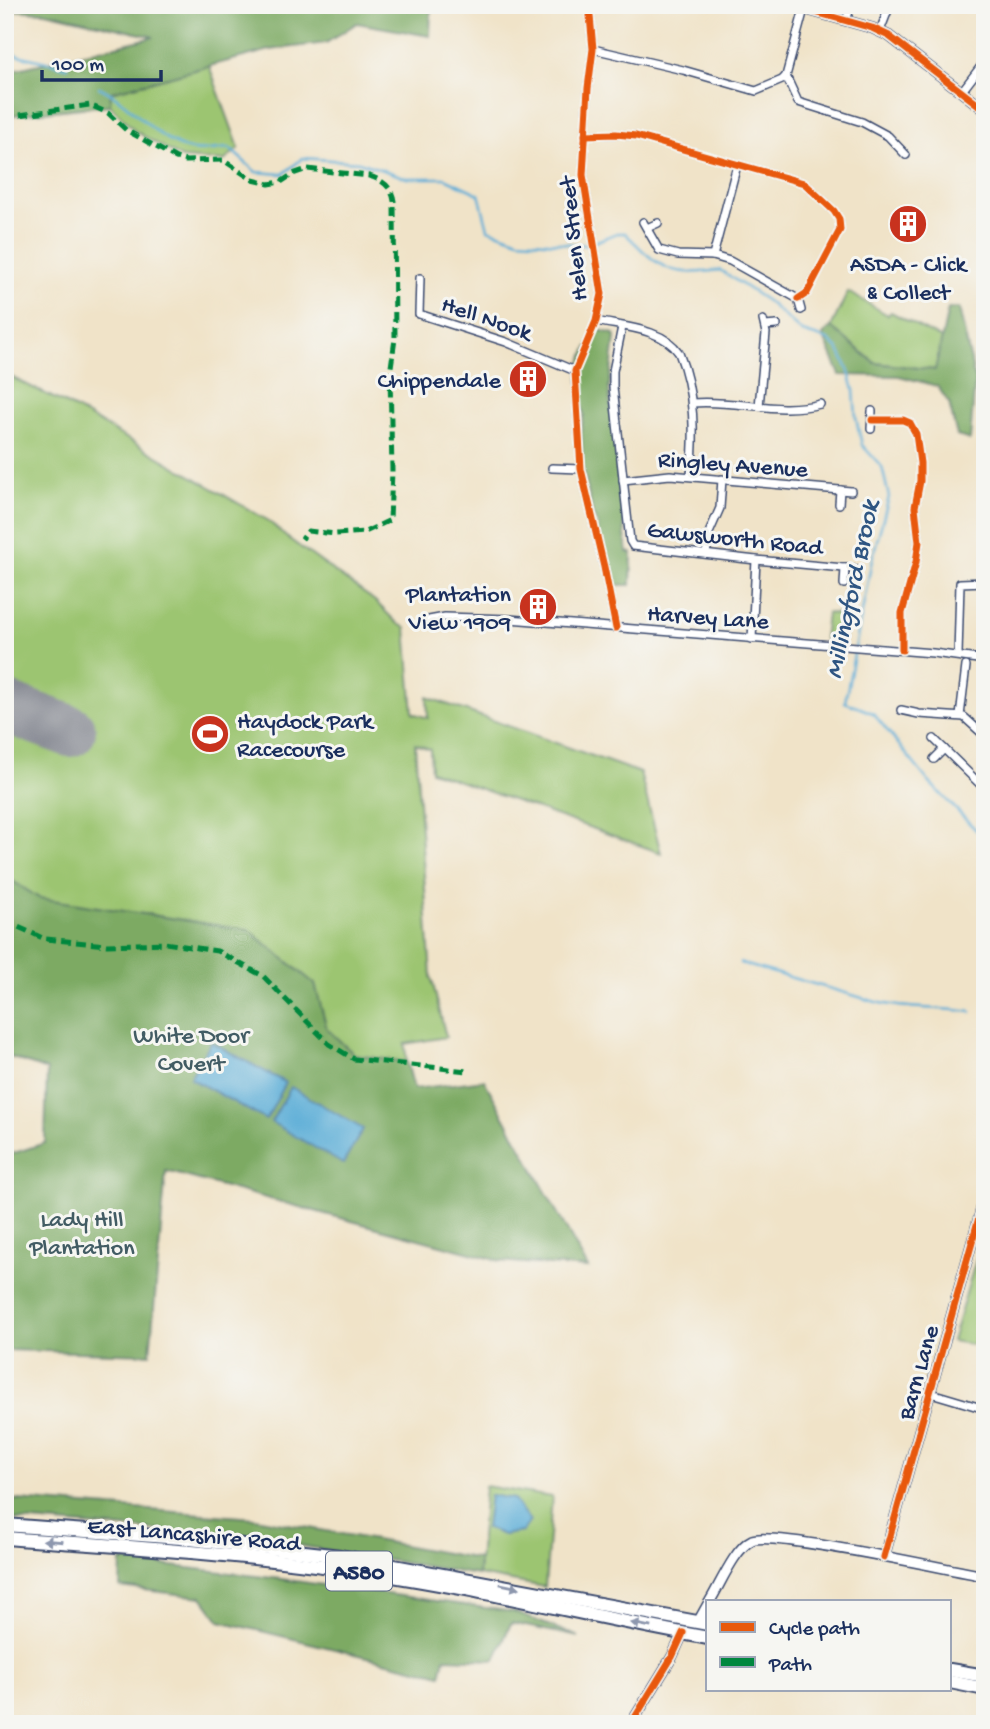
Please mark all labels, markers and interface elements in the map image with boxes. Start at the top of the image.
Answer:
scale bar [42,38,161,82]
text: 100 m [51,54,104,79]
street label: Helen Street [554,173,596,302]
building icon: ASDA - Click & Collect [887,203,929,245]
place label: ASDA - Click & Collect [850,252,968,309]
street label: Hell Nook [437,291,537,350]
building icon: Chippendale [507,358,549,400]
place label: Chippendale [377,368,502,397]
street label: Ringley Avenue [657,447,809,486]
water label: Millingford Brook [820,496,889,682]
street label: Gawsworth Road [645,517,826,564]
place label: Plantation View 1909 [405,582,512,639]
building icon: Plantation View 1909 [517,586,559,628]
street label: Harvey Lane [646,601,770,638]
place label: Haydock Park Racecourse [237,709,375,766]
sports icon: Haydock Park Racecourse [189,713,231,755]
park label: White Door Covert [133,1023,251,1080]
park label: Lady Hill Plantation [28,1207,135,1264]
street label: Barn Lane [893,1322,948,1425]
street label: East Lancashire Road [86,1513,303,1560]
one-way arrow [42,1535,64,1546]
road number: A580 [326,1552,392,1590]
one-way arrow [499,1581,521,1592]
legend [706,1600,951,1690]
text: Cycle path [769,1618,860,1643]
one-way arrow [630,1619,652,1630]
text: Path [768,1654,812,1679]

